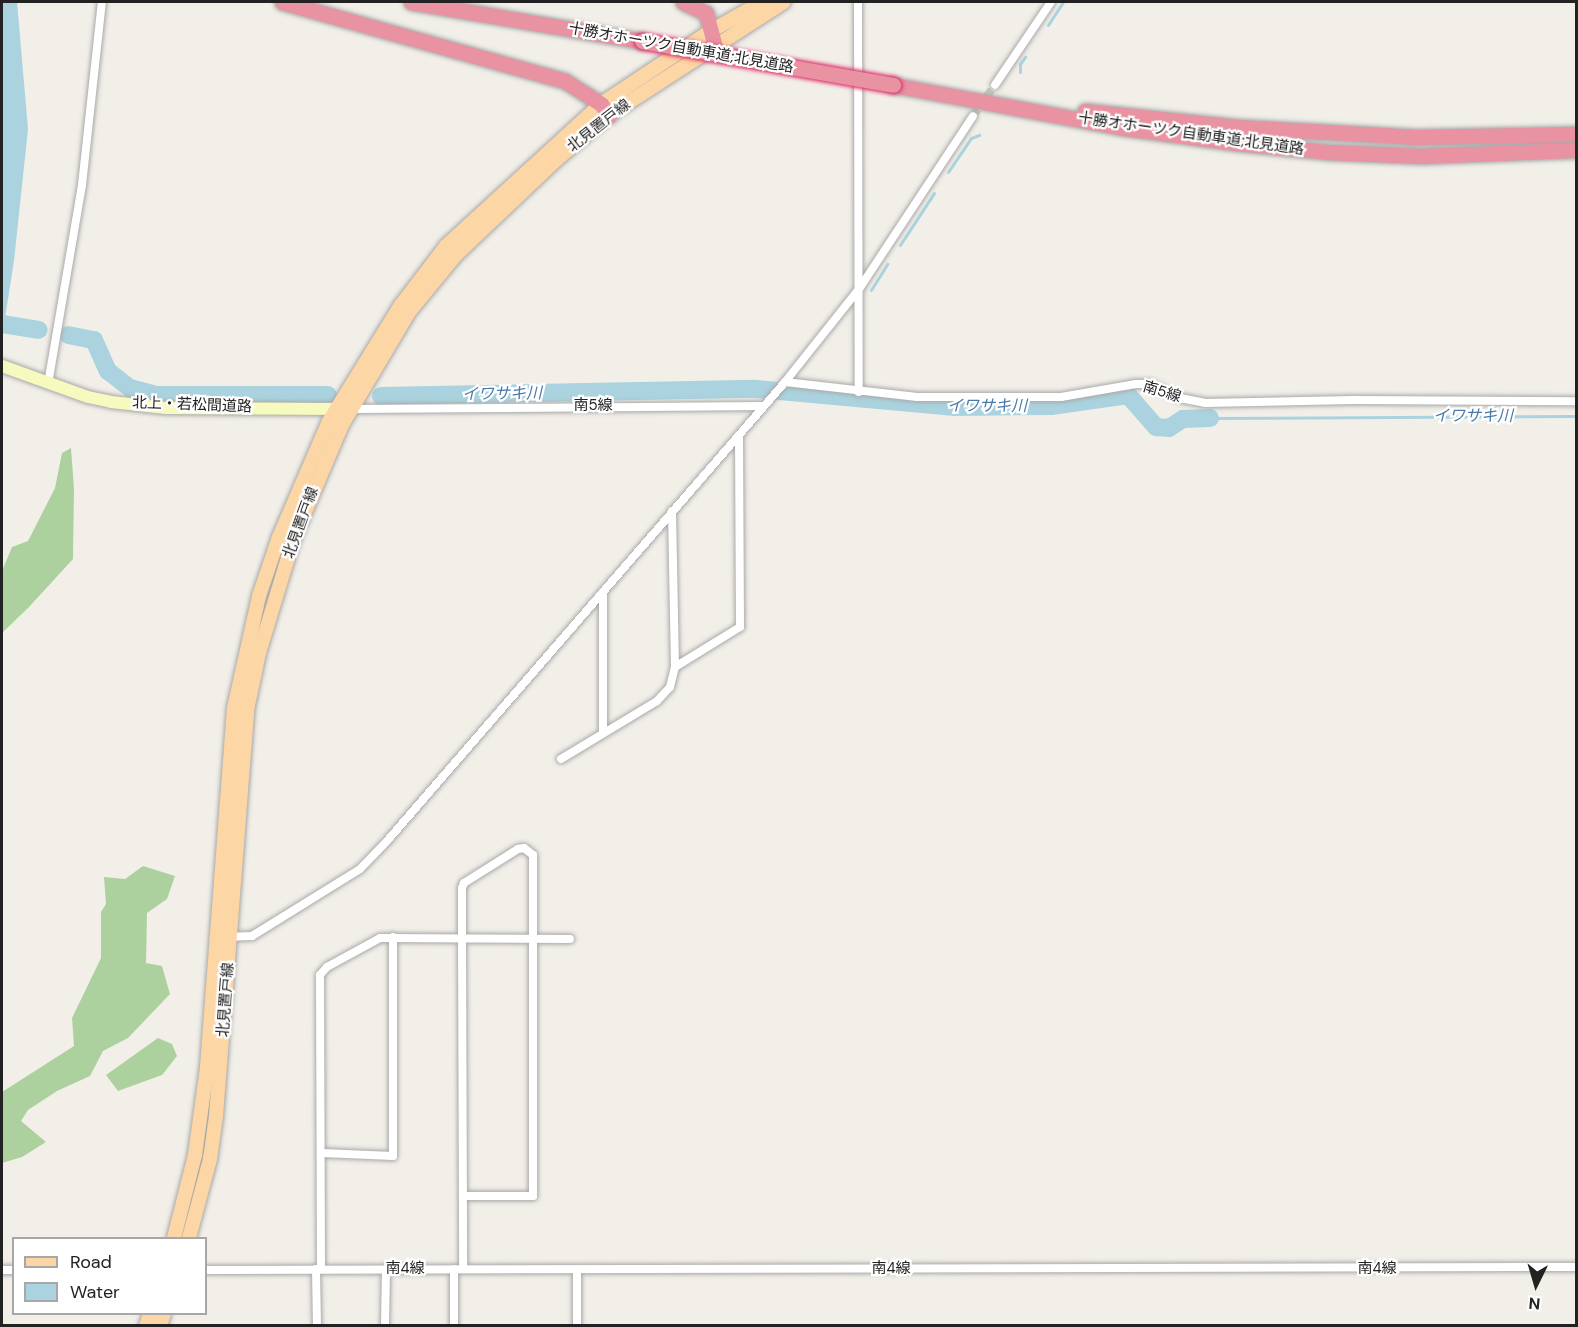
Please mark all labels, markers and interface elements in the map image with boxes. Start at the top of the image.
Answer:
street label: 十勝オホーツク自動車道;北見道路 [567,19,795,77]
street label: 北見置戸線 [564,96,634,156]
street label: 十勝オホーツク自動車道;北見道路 [1077,109,1305,159]
street label: 南5線 [1141,378,1183,406]
water label: イワサキ川 [462,384,542,404]
street label: 北上・若松間道路 [132,394,252,416]
water label: イワサキ川 [947,396,1027,416]
street label: 南5線 [573,397,613,415]
water label: イワサキ川 [1433,406,1513,426]
street label: 北見置戸線 [280,485,322,561]
street label: 北見置戸線 [214,962,238,1038]
legend [12,1237,207,1315]
text: Road [70,1250,112,1274]
north arrow [1506,1255,1566,1315]
street label: 南4線 [385,1260,425,1278]
street label: 南4線 [871,1260,911,1278]
street label: 南4線 [1357,1260,1397,1278]
text: Water [70,1280,120,1304]
text: N [1528,1292,1541,1314]

